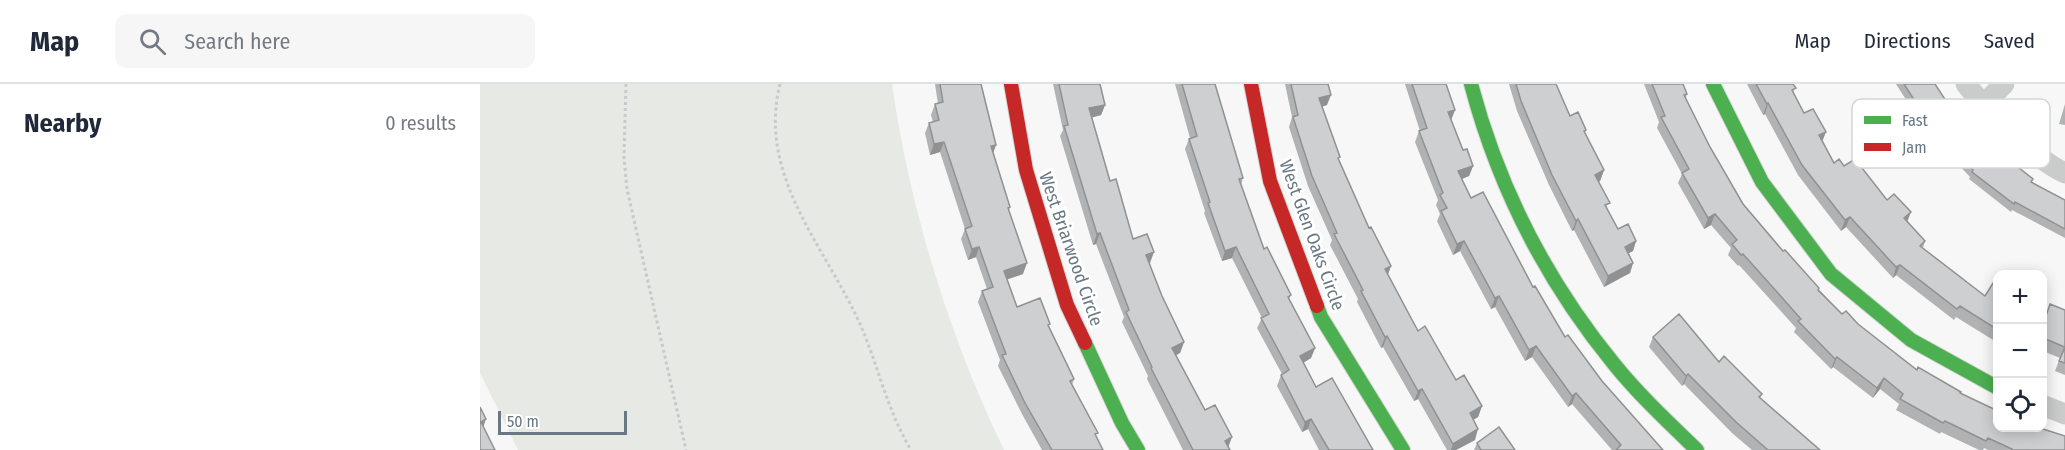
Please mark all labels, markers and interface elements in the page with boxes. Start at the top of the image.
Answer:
search box [115,14,535,68]
text: Map [30,25,79,58]
icon: search [136,25,169,58]
text: Search here [184,28,290,55]
text: Map [1794,28,1831,54]
text: Directions [1864,28,1951,54]
text: Saved [1984,28,2035,54]
legend [1852,99,2050,168]
text: Nearby [24,108,101,139]
text: 0 results [385,111,456,135]
text: Fast [1902,111,1929,130]
text: Jam [1902,138,1927,157]
street label: West Glen Oaks Circle [1275,157,1349,313]
street label: West Briarwood Circle [1034,169,1108,329]
map controls [1993,270,2047,432]
button: + [1993,270,2047,324]
button: − [1993,324,2047,378]
button: locate [1993,378,2047,432]
scale bar [498,408,627,436]
text: 50 m [507,412,539,431]

